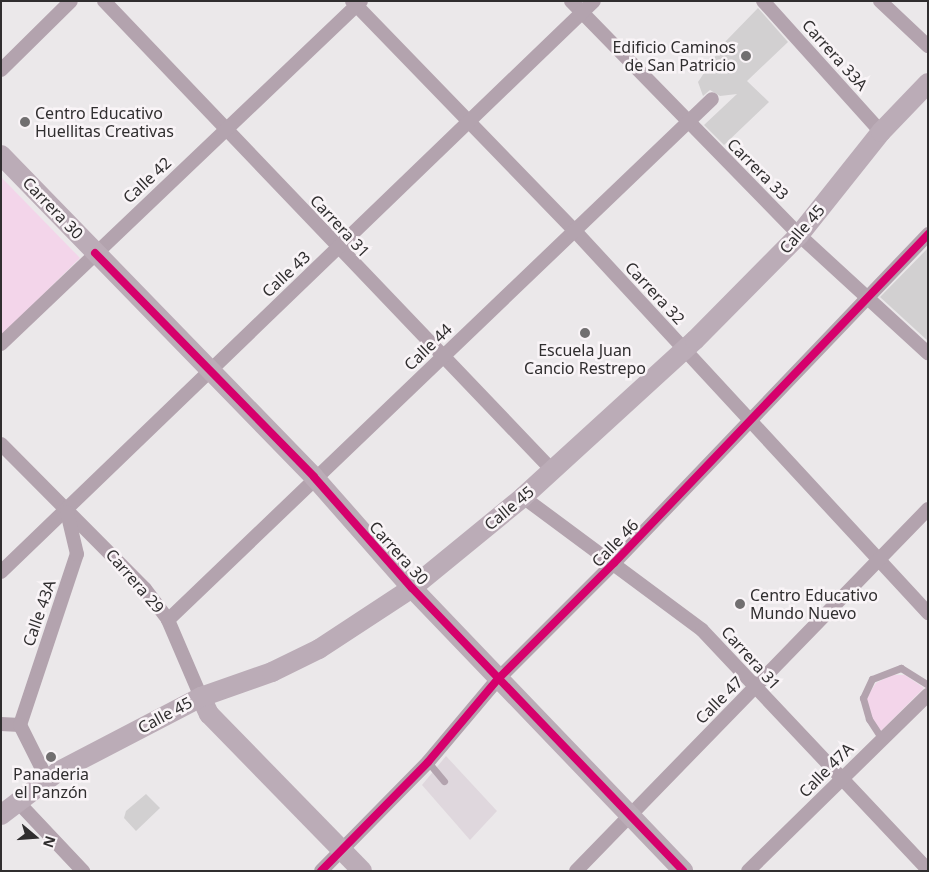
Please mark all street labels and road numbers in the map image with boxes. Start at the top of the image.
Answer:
street label: Carrera 33A [798,16,872,94]
street label: Carrera 33 [723,134,793,204]
street label: Calle 42 [119,153,175,207]
street label: Carrera 30 [19,173,87,243]
street label: Carrera 31 [306,191,374,261]
street label: Calle 45 [775,201,829,257]
street label: Calle 43 [258,247,314,301]
street label: Carrera 32 [621,258,689,328]
street label: Calle 44 [400,320,456,374]
street label: Calle 45 [480,482,538,534]
street label: Calle 46 [588,515,642,571]
street label: Carrera 30 [366,517,432,589]
street label: Carrera 29 [102,545,168,617]
street label: Calle 43A [19,577,59,649]
street label: Carrera 31 [718,622,784,694]
street label: Calle 47 [691,672,747,728]
street label: Calle 45 [135,693,195,737]
street label: Calle 47A [795,739,857,801]

